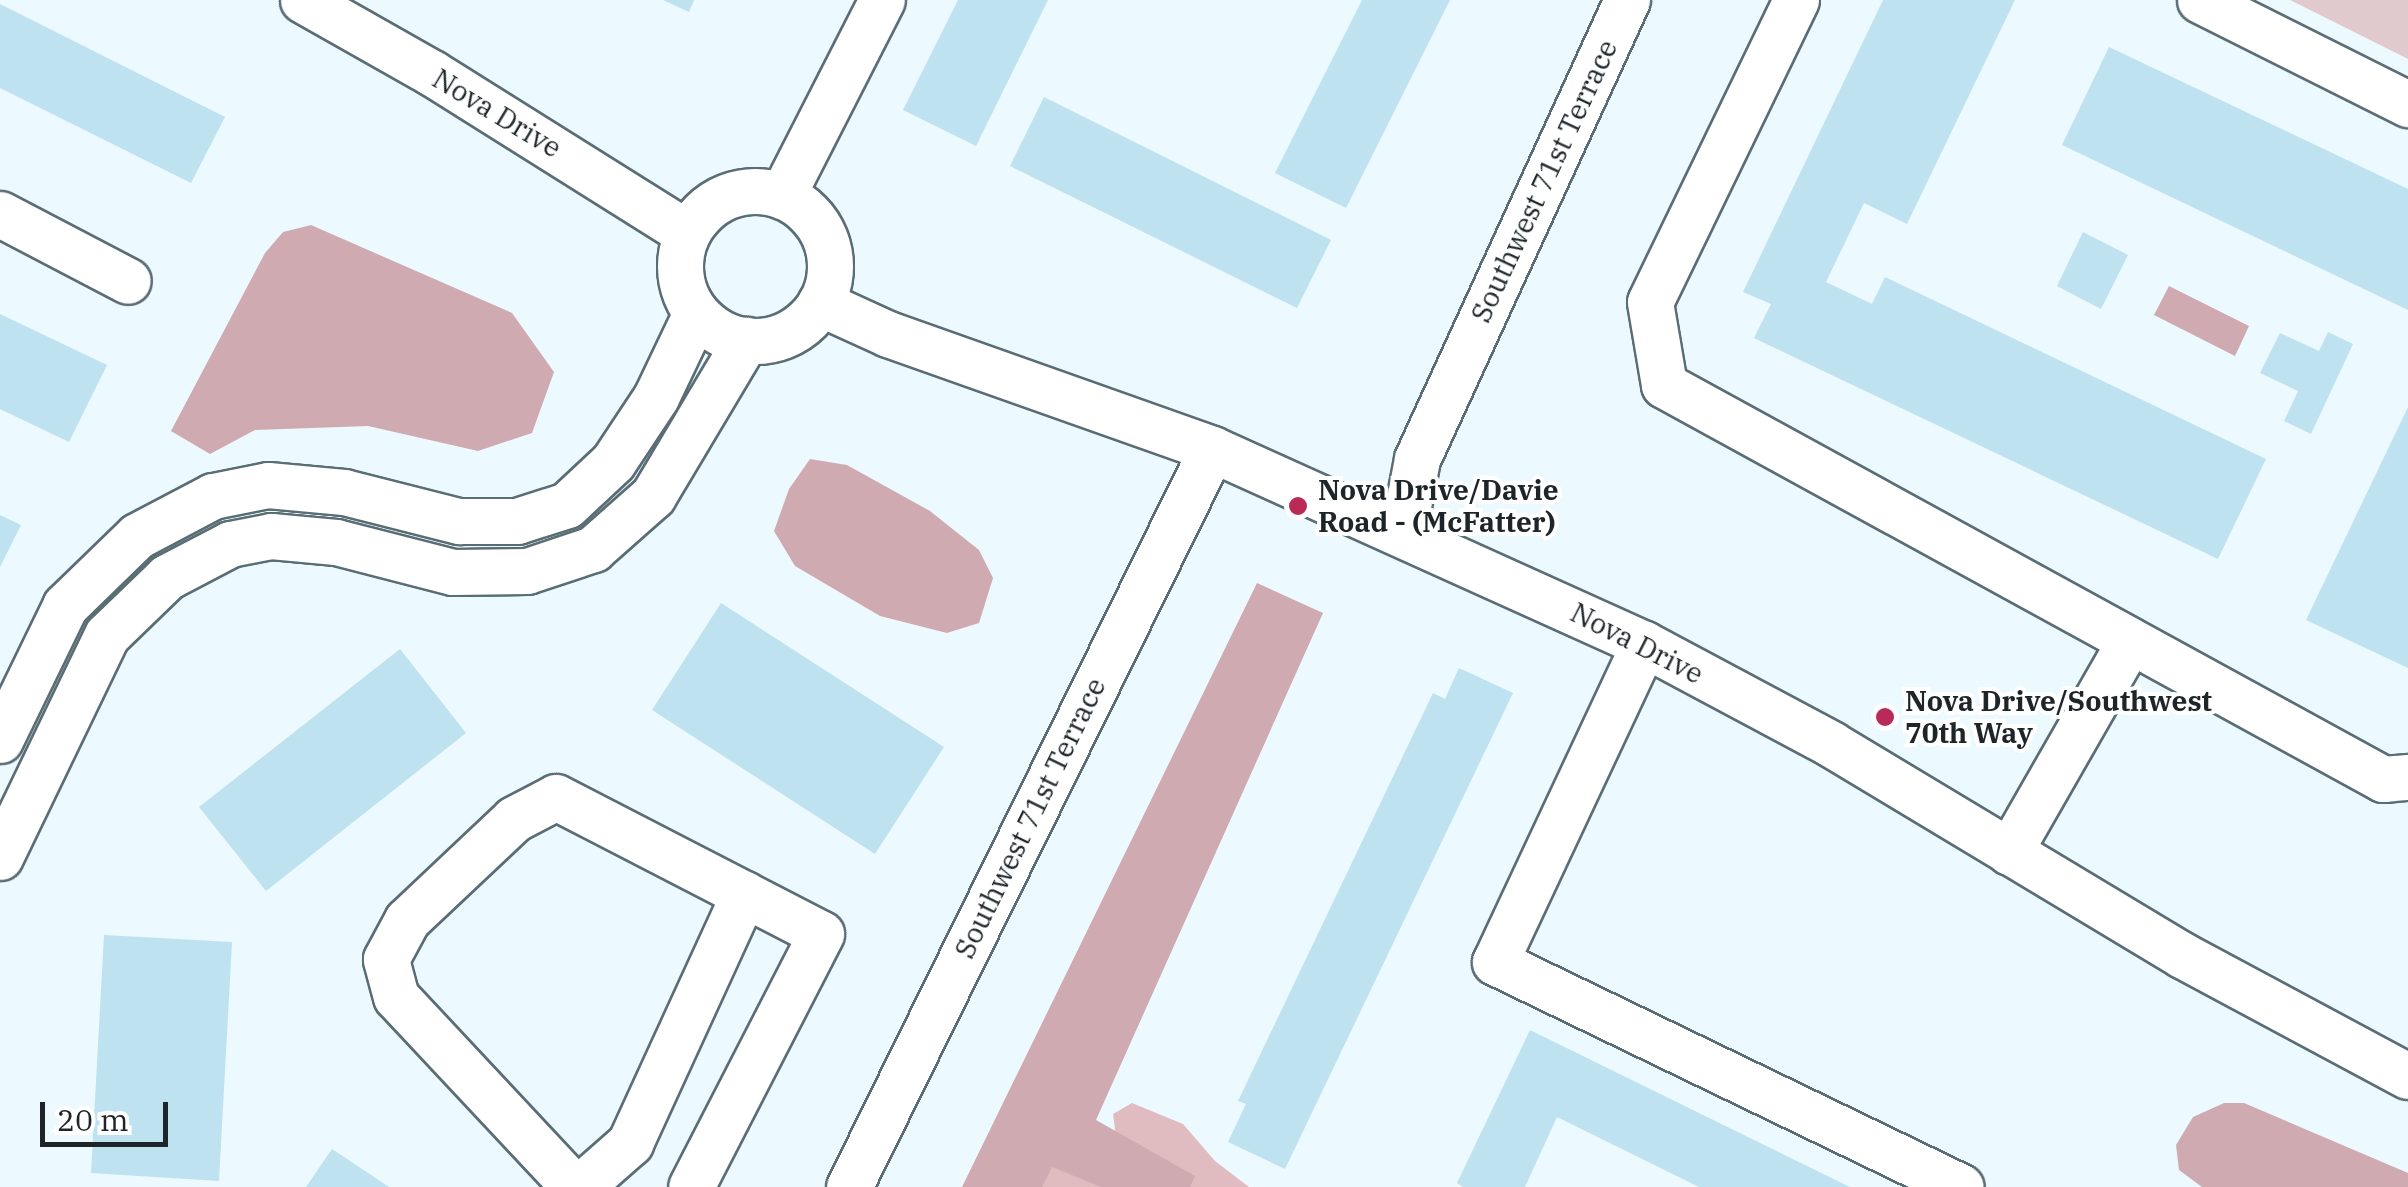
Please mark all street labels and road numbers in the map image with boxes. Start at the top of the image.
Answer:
street label: Southwest 71st Terrace [1464,34,1624,328]
street label: Nova Drive [427,61,567,165]
street label: Nova Drive [1565,595,1709,691]
street label: Southwest 71st Terrace [947,672,1113,964]

